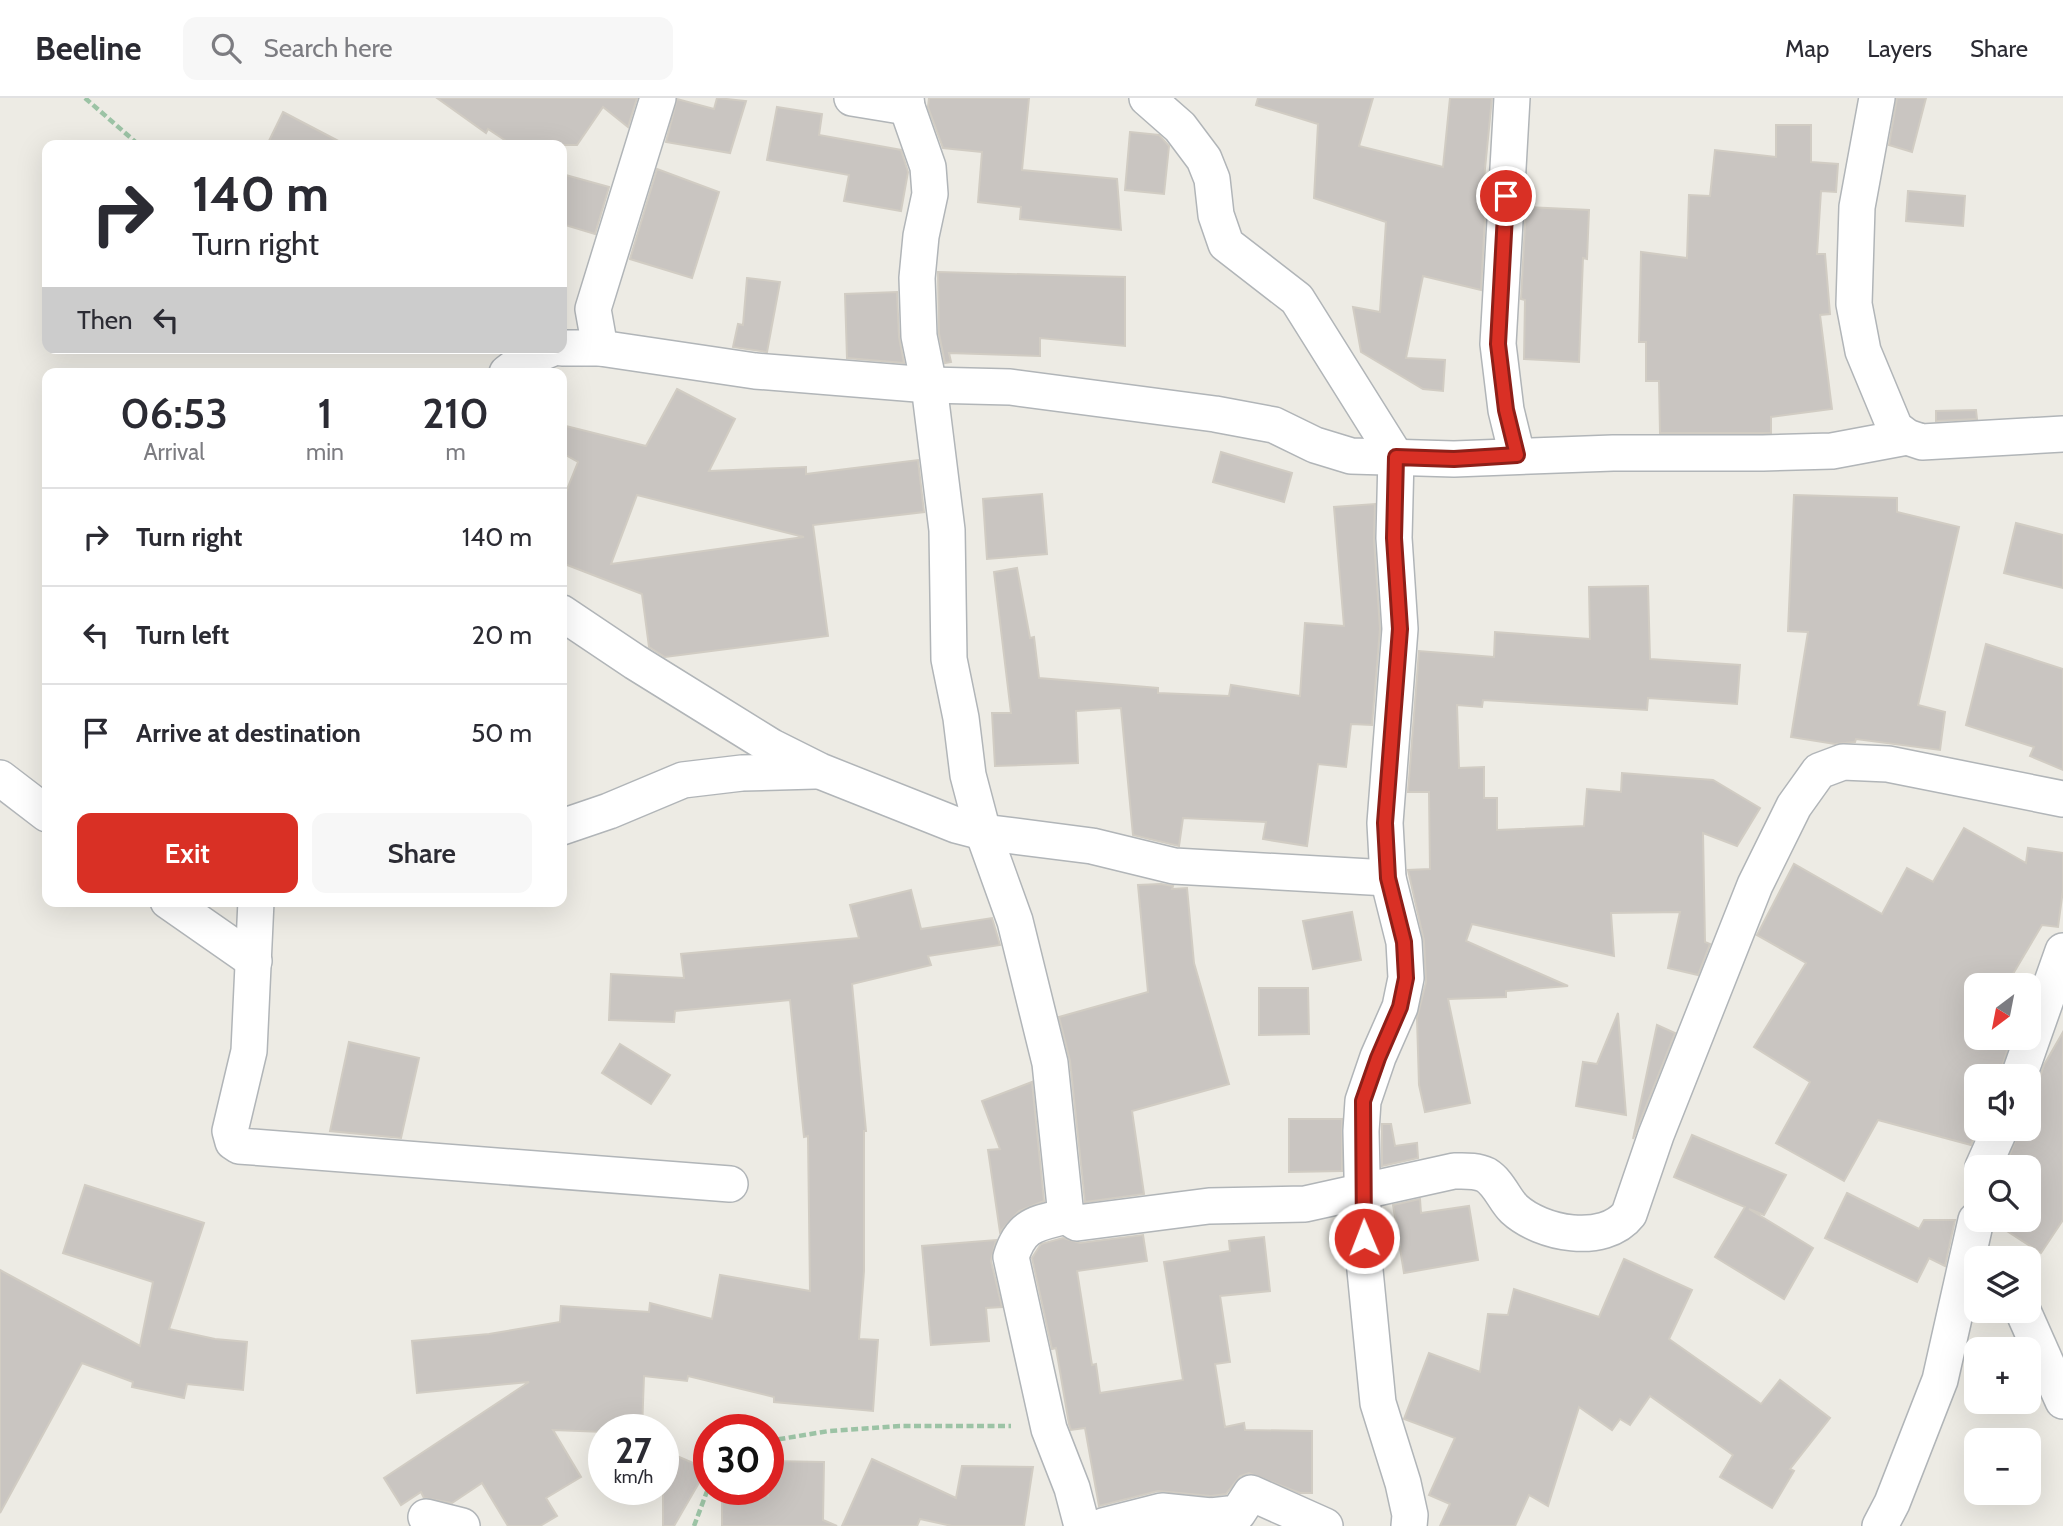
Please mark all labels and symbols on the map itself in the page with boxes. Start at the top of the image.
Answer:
pin [1476,166,1536,226]
north arrow [1964,973,2040,1050]
position arrow [1327,1201,1401,1275]
speed limit sign: 30 [693,1414,784,1505]

